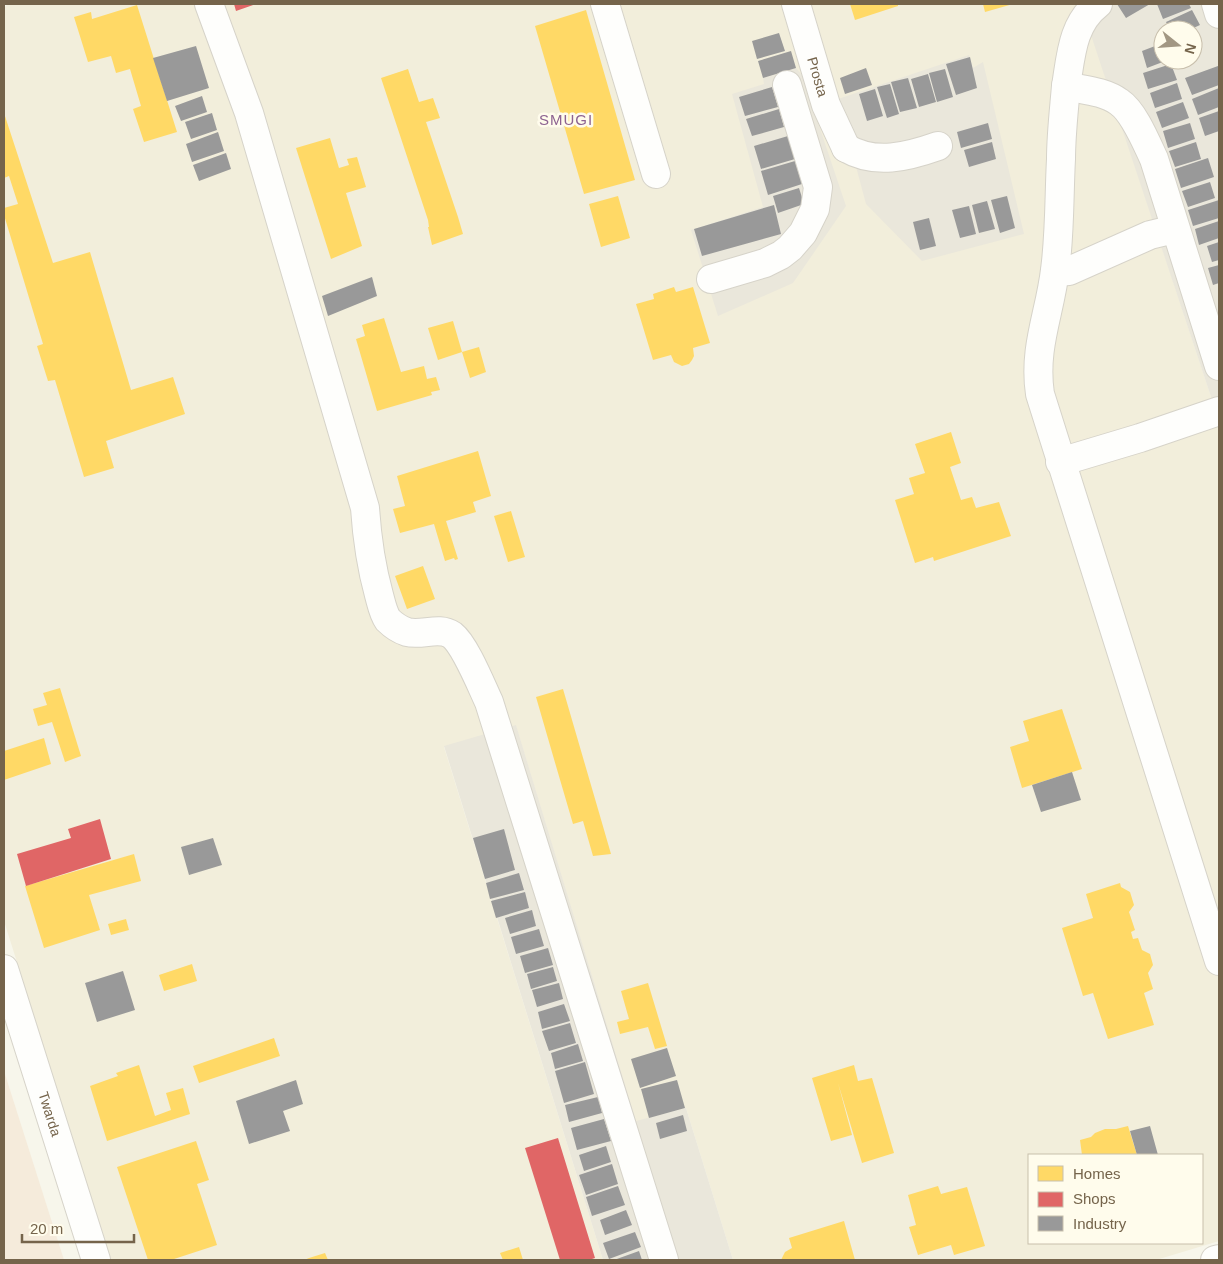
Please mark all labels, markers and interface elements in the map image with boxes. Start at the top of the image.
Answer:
north arrow [1153,20,1203,70]
text: N [1181,42,1200,56]
street label: Prosta [804,55,831,99]
district label: SMUGI [539,111,593,128]
street label: Twarda [35,1090,64,1138]
legend [1028,1154,1203,1244]
text: Homes [1073,1165,1121,1182]
text: Shops [1073,1190,1116,1207]
scale bar [22,1212,135,1244]
text: Industry [1073,1215,1127,1232]
text: 20 m [30,1220,63,1237]

